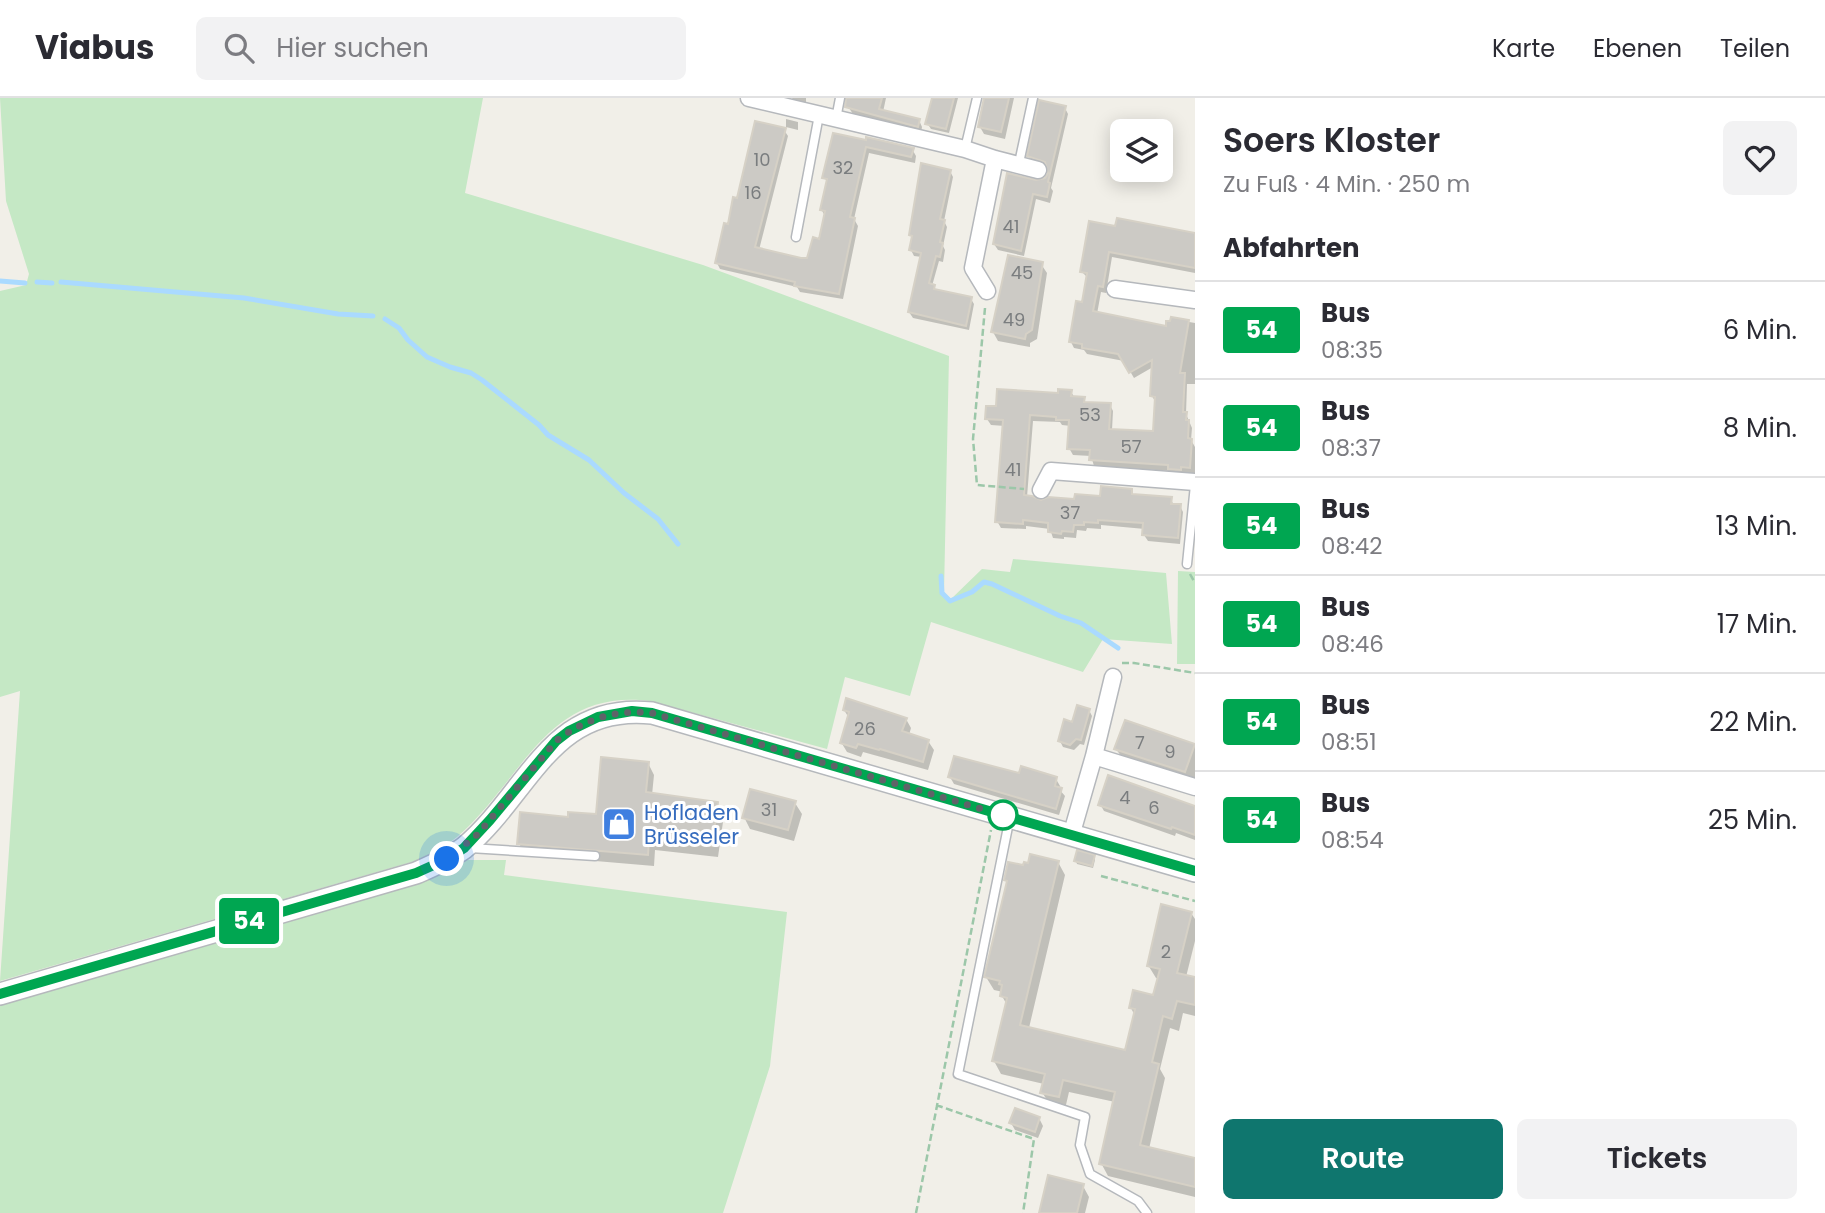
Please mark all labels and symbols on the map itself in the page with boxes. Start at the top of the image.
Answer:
house number: 10 [753,147,771,172]
house number: 32 [833,155,853,180]
house number: 16 [744,180,762,205]
house number: 41 [1002,214,1020,239]
house number: 45 [1011,260,1033,285]
house number: 49 [1003,307,1025,332]
house number: 53 [1079,402,1101,427]
house number: 57 [1120,434,1142,459]
house number: 41 [1004,457,1022,482]
house number: 37 [1060,500,1080,525]
house number: 26 [854,716,876,741]
house number: 7 [1135,730,1145,755]
house number: 9 [1164,739,1176,764]
house number: 4 [1119,785,1131,810]
house number: 6 [1148,795,1160,820]
house number: 31 [761,797,777,822]
place label: Hofladen Brüsseler [644,798,739,851]
unlabelled marker [988,800,1018,830]
shop icon: Hofladen Brüsseler [600,805,638,843]
your location [429,841,464,876]
line badge: 54 [218,898,280,944]
house number: 2 [1161,939,1171,964]

